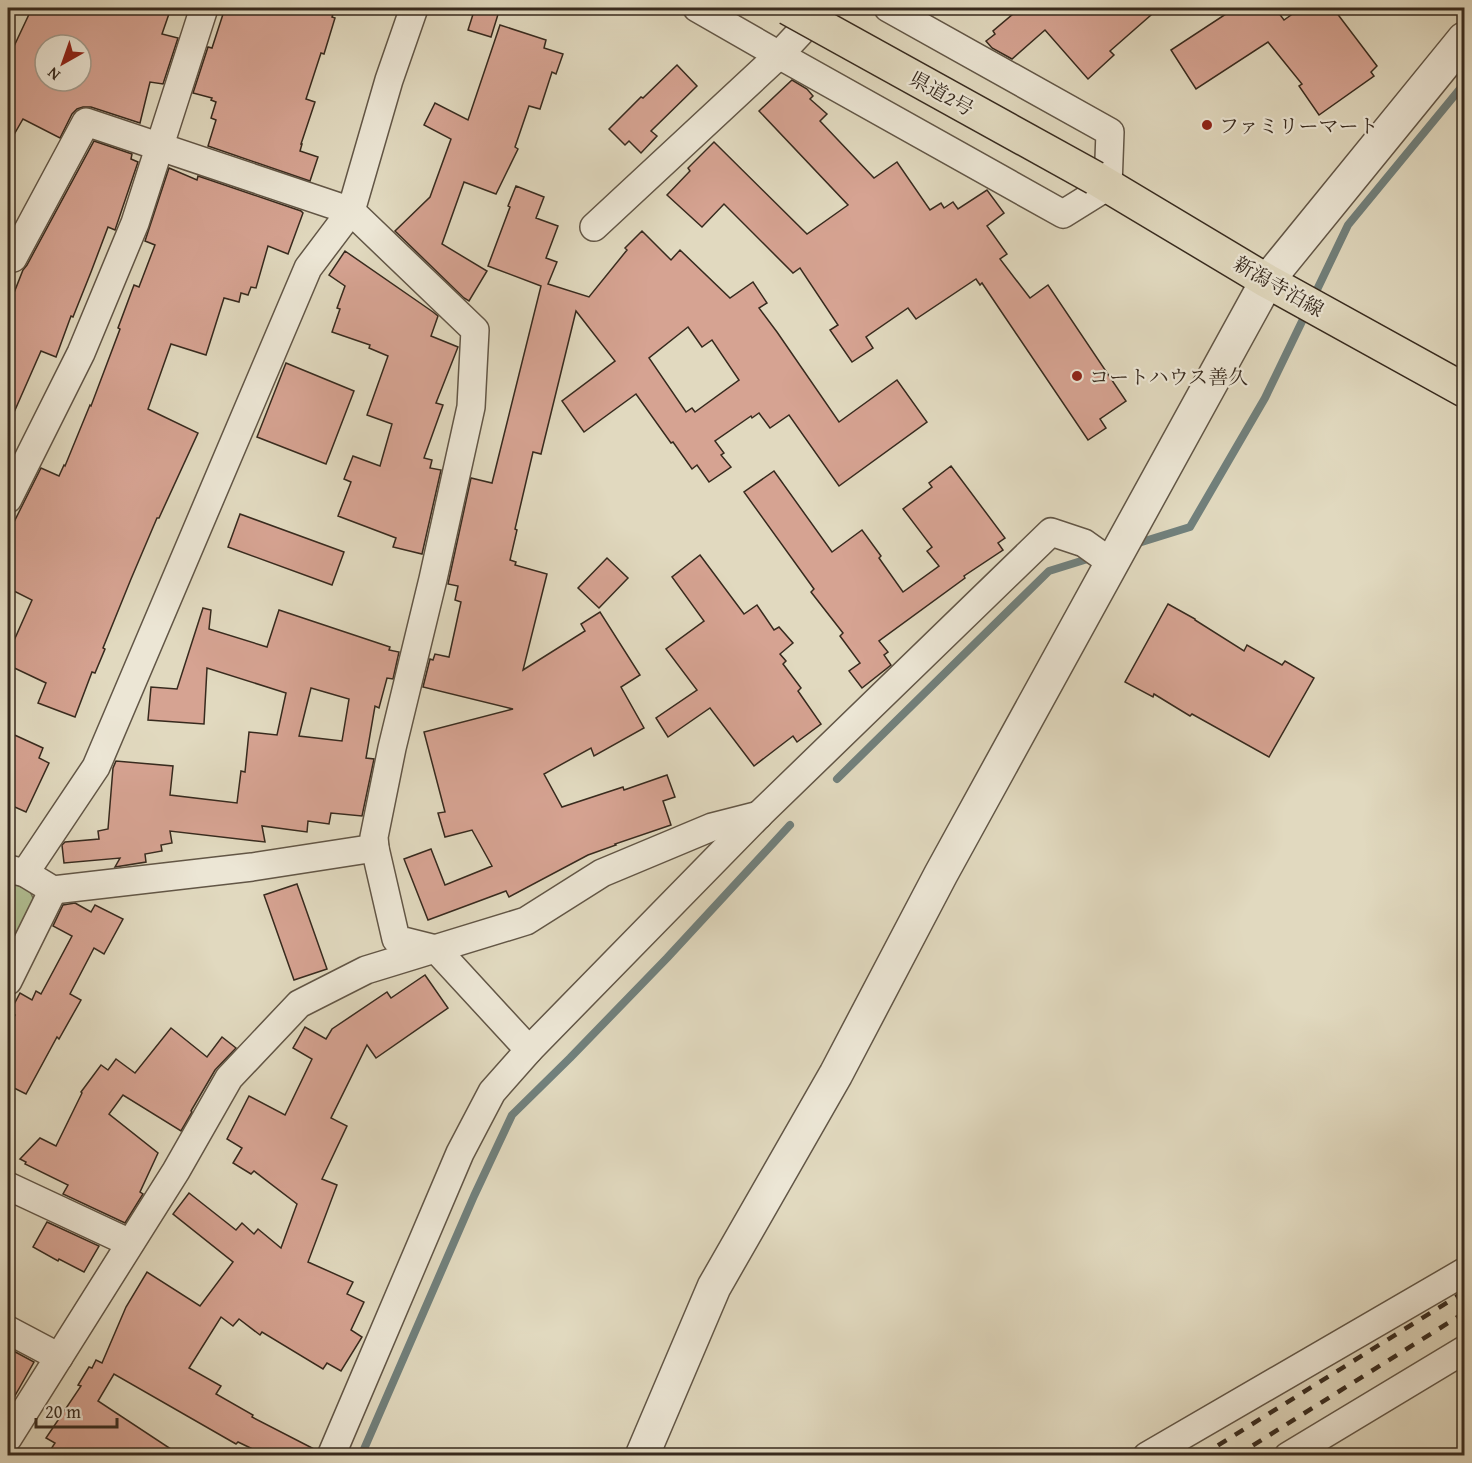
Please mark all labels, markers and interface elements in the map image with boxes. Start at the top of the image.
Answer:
north arrow [33,33,93,93]
text: N [41,62,65,87]
street label: 県道2号 [905,63,979,123]
place label: ファミリーマート [1219,111,1379,140]
marker: ファミリーマート [1200,118,1214,132]
street label: 新潟寺泊線 [1228,248,1330,324]
place label: コートハウス善久 [1089,362,1248,391]
marker: コートハウス善久 [1070,369,1084,383]
scale bar [36,1391,117,1429]
text: 20 m [45,1398,81,1425]

